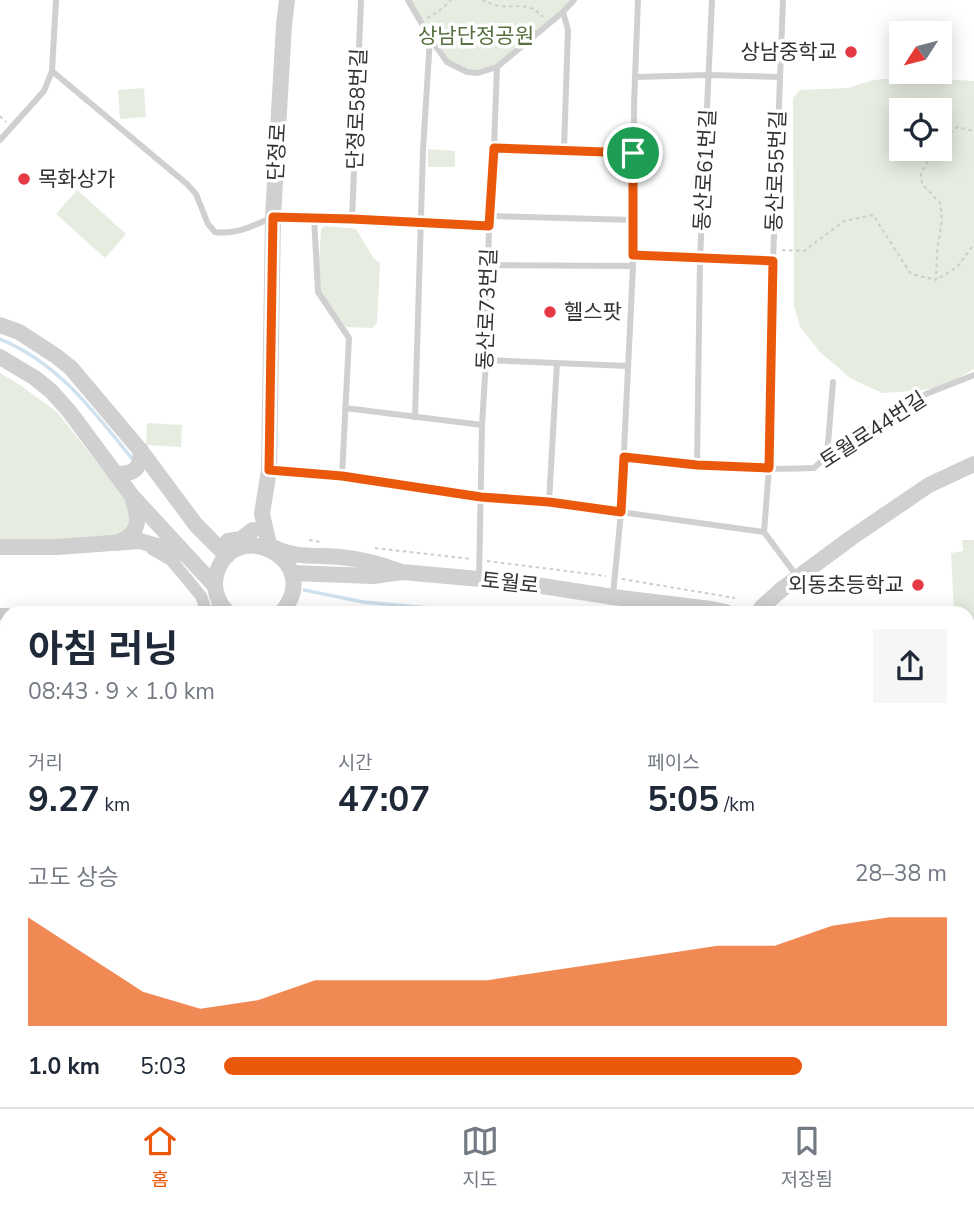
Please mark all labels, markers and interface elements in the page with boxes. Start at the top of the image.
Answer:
north arrow [889,21,952,84]
map controls [889,21,952,161]
park label: 상남단정공원 [418,22,534,50]
place label: 상남중학교 [740,38,837,66]
marker: 상남중학교 [843,44,859,60]
street label: 단정로58번길 [341,48,373,170]
button: locate [889,98,952,161]
street label: 동산로61번길 [688,108,722,232]
street label: 동산로55번길 [760,110,792,232]
street label: 단정로 [262,122,292,182]
pin [603,123,663,183]
icon: arrive [614,134,652,172]
place label: 목화상가 [38,165,115,193]
marker: 목화상가 [16,171,32,187]
street label: 동산로73번길 [471,248,503,370]
place label: 헬스팟 [564,298,622,326]
marker: 헬스팟 [542,304,558,320]
street label: 토월로44번길 [814,385,932,475]
street label: 토월로 [480,566,540,600]
place label: 외동초등학교 [788,571,904,599]
marker: 외동초등학교 [910,577,926,593]
text: 아침 러닝 [28,624,178,675]
button: share [873,629,947,703]
text: 08:43 · 9 × 1.0 km [28,676,215,707]
text: 거리 [28,750,63,776]
text: 시간 [338,750,373,776]
text: 페이스 [647,750,700,776]
text: 9.27 [28,776,100,823]
text: 47:07 [338,776,430,823]
text: 5:05 [647,776,719,823]
text: km [100,792,130,818]
text: /km [719,792,755,818]
text: 28–38 m [855,858,947,889]
text: 고도 상승 [28,862,119,893]
text: 1.0 km [28,1051,100,1082]
text: 5:03 [140,1051,187,1082]
tab: 홈 [141,1122,179,1193]
tab: 지도 [461,1122,499,1193]
tab: 저장됨 [781,1122,833,1193]

